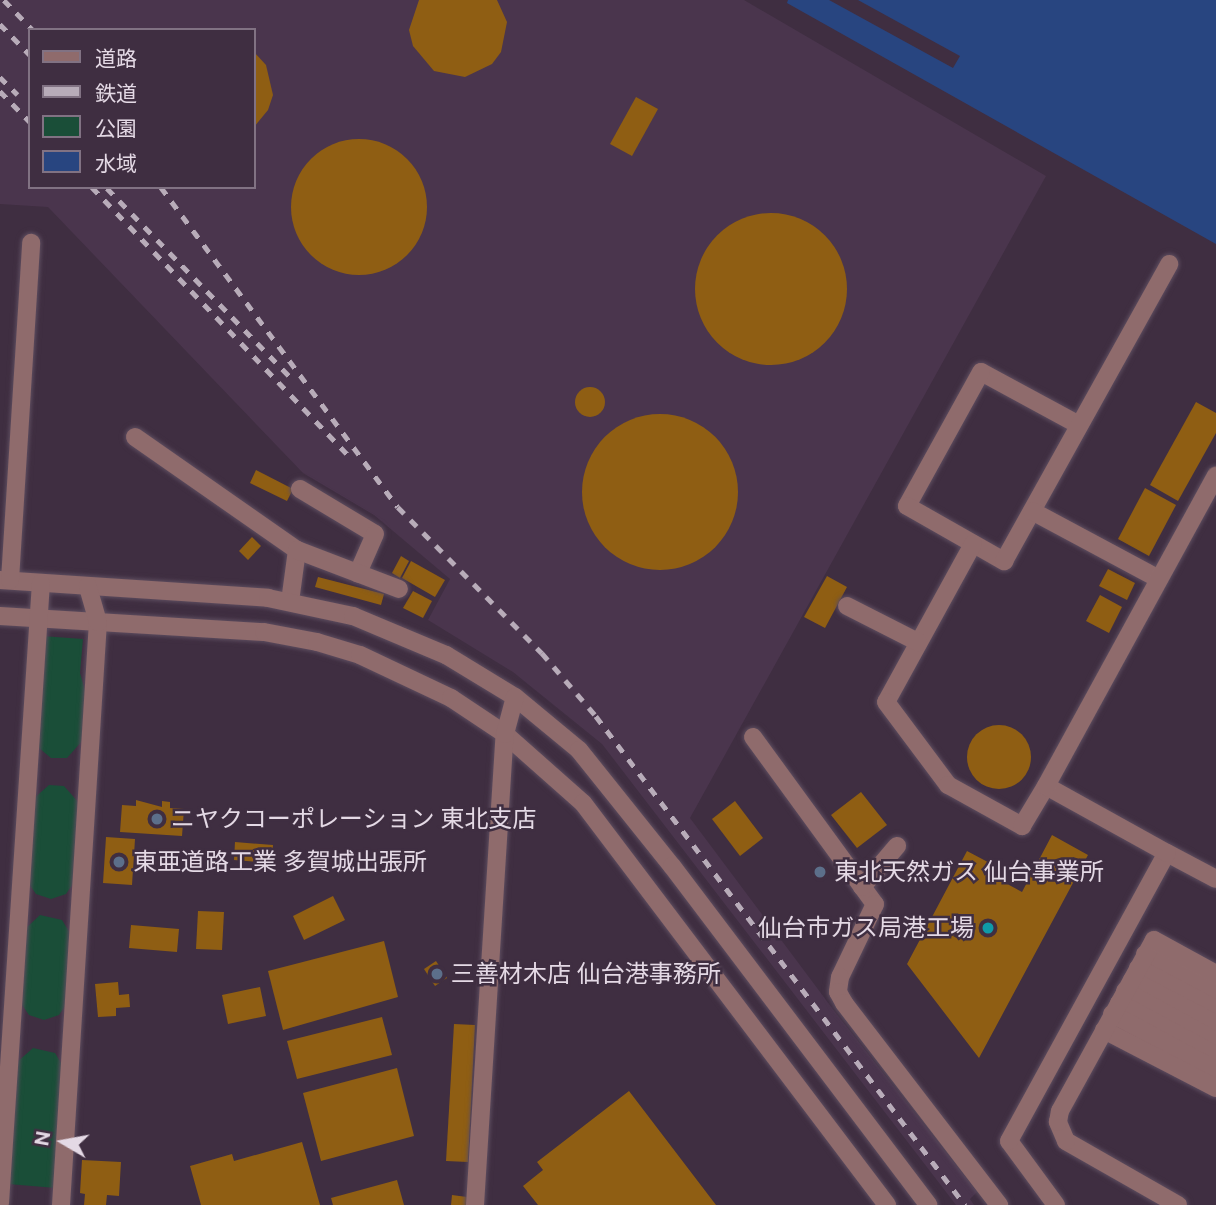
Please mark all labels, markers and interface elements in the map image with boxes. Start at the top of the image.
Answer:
legend [28,28,256,189]
text: 道路 [95,46,137,71]
text: 鉄道 [95,81,137,106]
text: 公園 [95,116,137,141]
text: 水域 [95,151,137,176]
place label: ニヤクコーポレーション 東北支店 [171,805,537,833]
marker: ニヤクコーポレーション 東北支店 [149,811,165,827]
place label: 東亜道路工業 多賀城出張所 [133,848,427,876]
marker: 東亜道路工業 多賀城出張所 [111,854,127,870]
place label: 東北天然ガス 仙台事業所 [834,858,1104,886]
marker: 東北天然ガス 仙台事業所 [812,864,828,880]
place label: 仙台市ガス局港工場 [758,914,974,942]
marker: 仙台市ガス局港工場 [980,920,996,936]
place label: 三善材木店 仙台港事務所 [451,960,721,988]
marker: 三善材木店 仙台港事務所 [429,966,445,982]
north arrow [28,1107,98,1177]
text: N [30,1129,54,1148]

